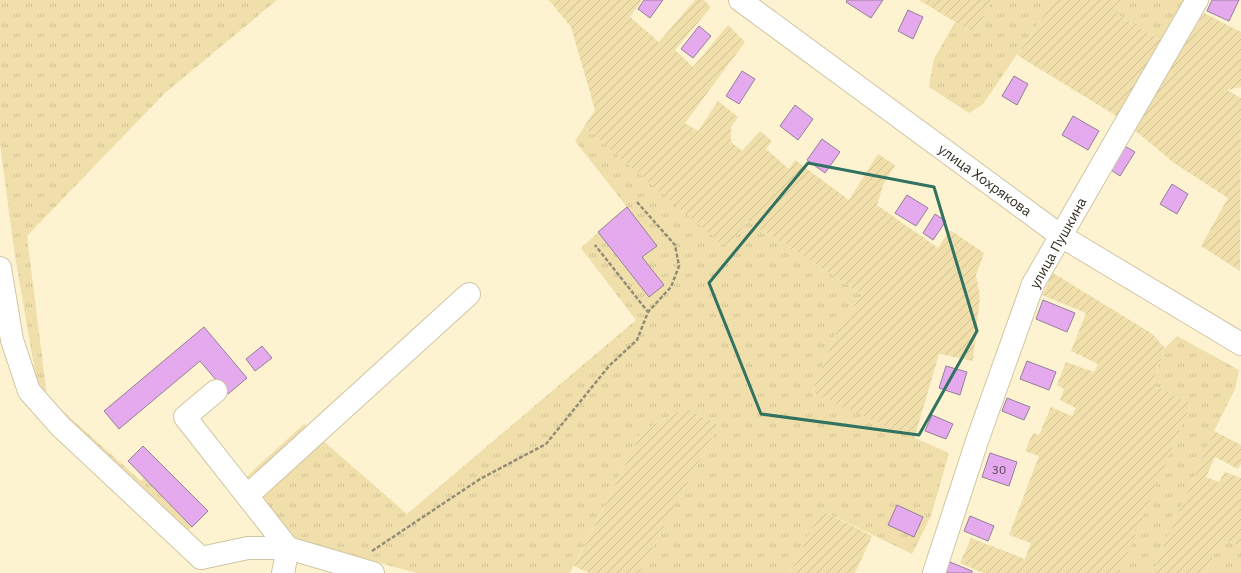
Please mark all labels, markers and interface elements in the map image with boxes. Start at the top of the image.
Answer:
street label: улица Хохрякова [935,140,1036,220]
street label: улица Пушкина [1026,194,1091,292]
house number: 30 [992,462,1006,477]

